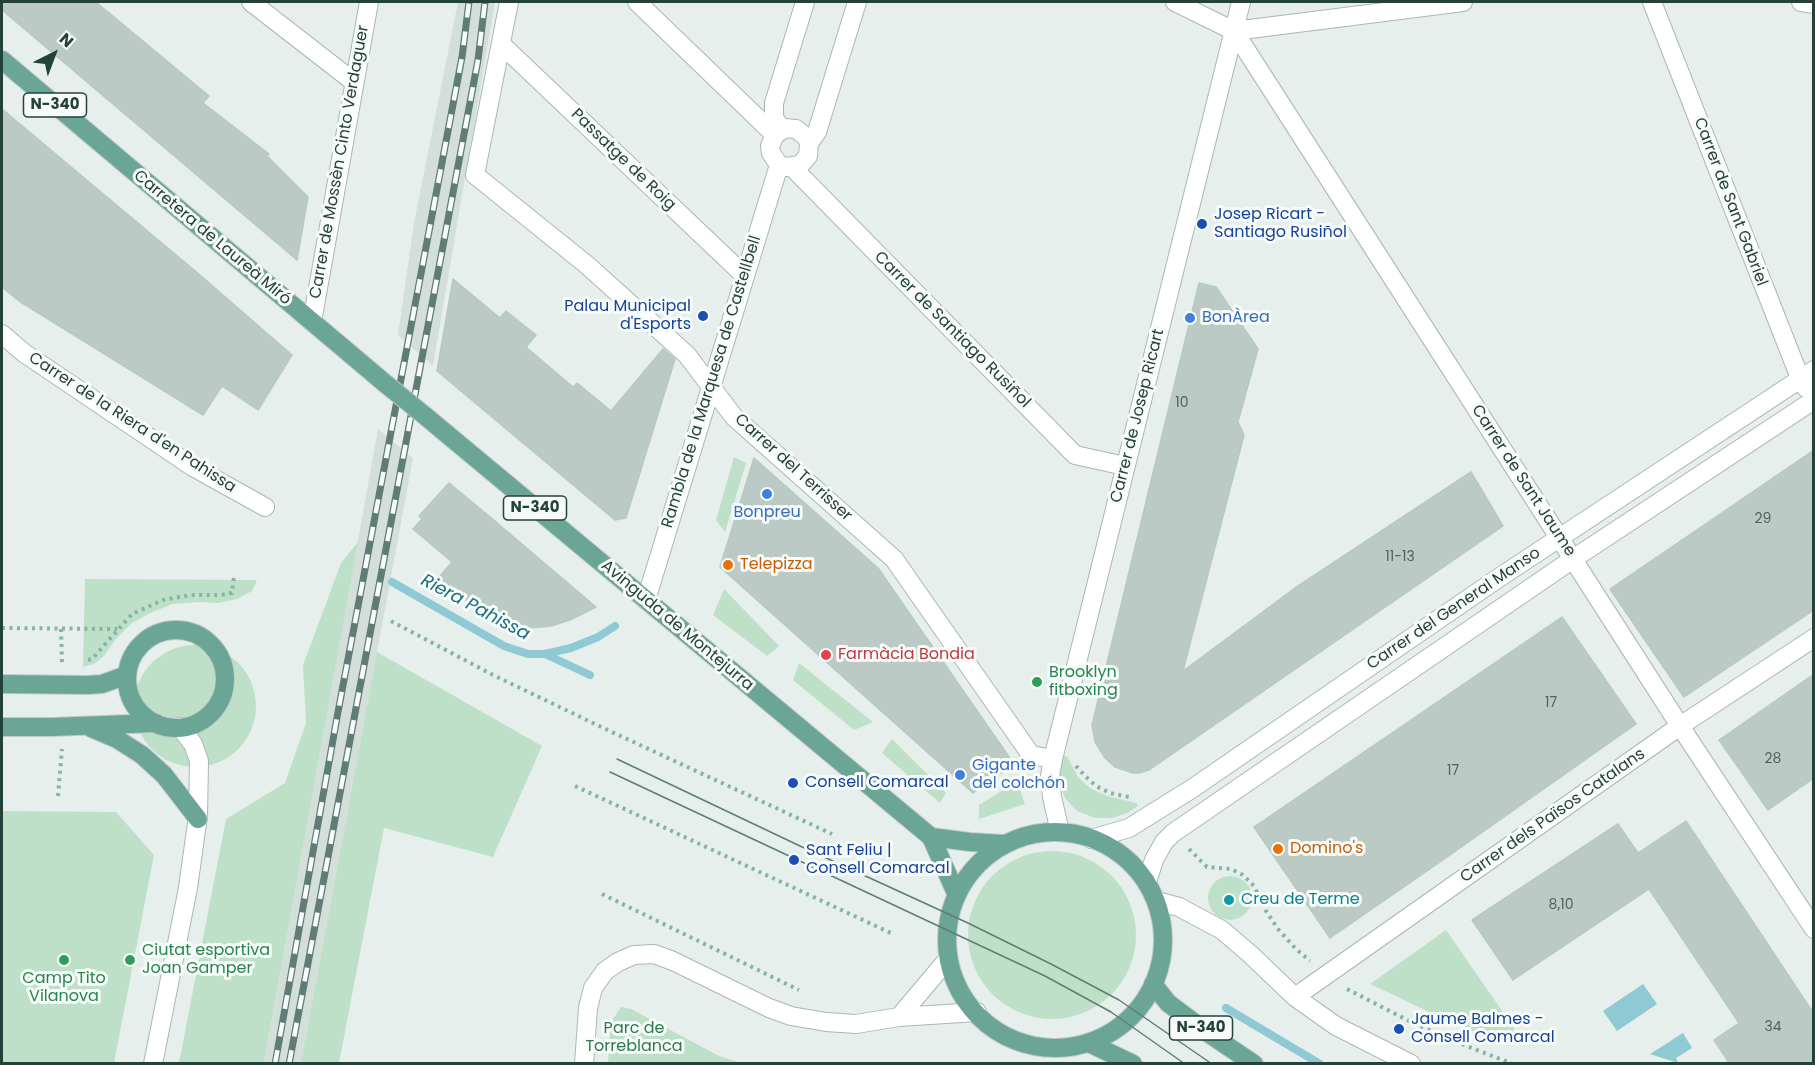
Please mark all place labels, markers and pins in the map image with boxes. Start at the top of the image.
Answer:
place label: Josep Ricart - Santiago Rusiñol [1214,205,1347,243]
marker: Josep Ricart - Santiago Rusiñol [1195,217,1209,231]
place label: Palau Municipal d'Esports [564,297,691,335]
place label: BonÀrea [1202,308,1270,328]
marker: Palau Municipal d'Esports [696,309,710,323]
marker: BonÀrea [1183,311,1197,325]
marker: Bonpreu [760,487,774,501]
place label: Bonpreu [733,503,801,523]
place label: Telepizza [740,555,813,575]
marker: Telepizza [721,558,735,572]
place label: Farmàcia Bondia [838,645,975,665]
marker: Farmàcia Bondia [819,648,833,662]
place label: Brooklyn fitboxing [1049,663,1118,701]
marker: Brooklyn fitboxing [1030,675,1044,689]
place label: Gigante del colchón [972,756,1065,794]
marker: Gigante del colchón [953,768,967,782]
place label: Consell Comarcal [805,773,949,793]
marker: Consell Comarcal [786,776,800,790]
place label: Domino's [1290,839,1363,859]
place label: Sant Feliu | Consell Comarcal [806,841,950,879]
marker: Domino's [1271,842,1285,856]
marker: Sant Feliu | Consell Comarcal [787,853,801,867]
place label: Creu de Terme [1241,890,1360,910]
marker: Creu de Terme [1222,893,1236,907]
place label: Ciutat esportiva Joan Gamper [142,941,270,979]
marker: Camp Tito Vilanova [57,953,71,967]
marker: Ciutat esportiva Joan Gamper [123,953,137,967]
place label: Camp Tito Vilanova [22,969,106,1007]
place label: Jaume Balmes - Consell Comarcal [1411,1010,1555,1048]
marker: Jaume Balmes - Consell Comarcal [1392,1022,1406,1036]

